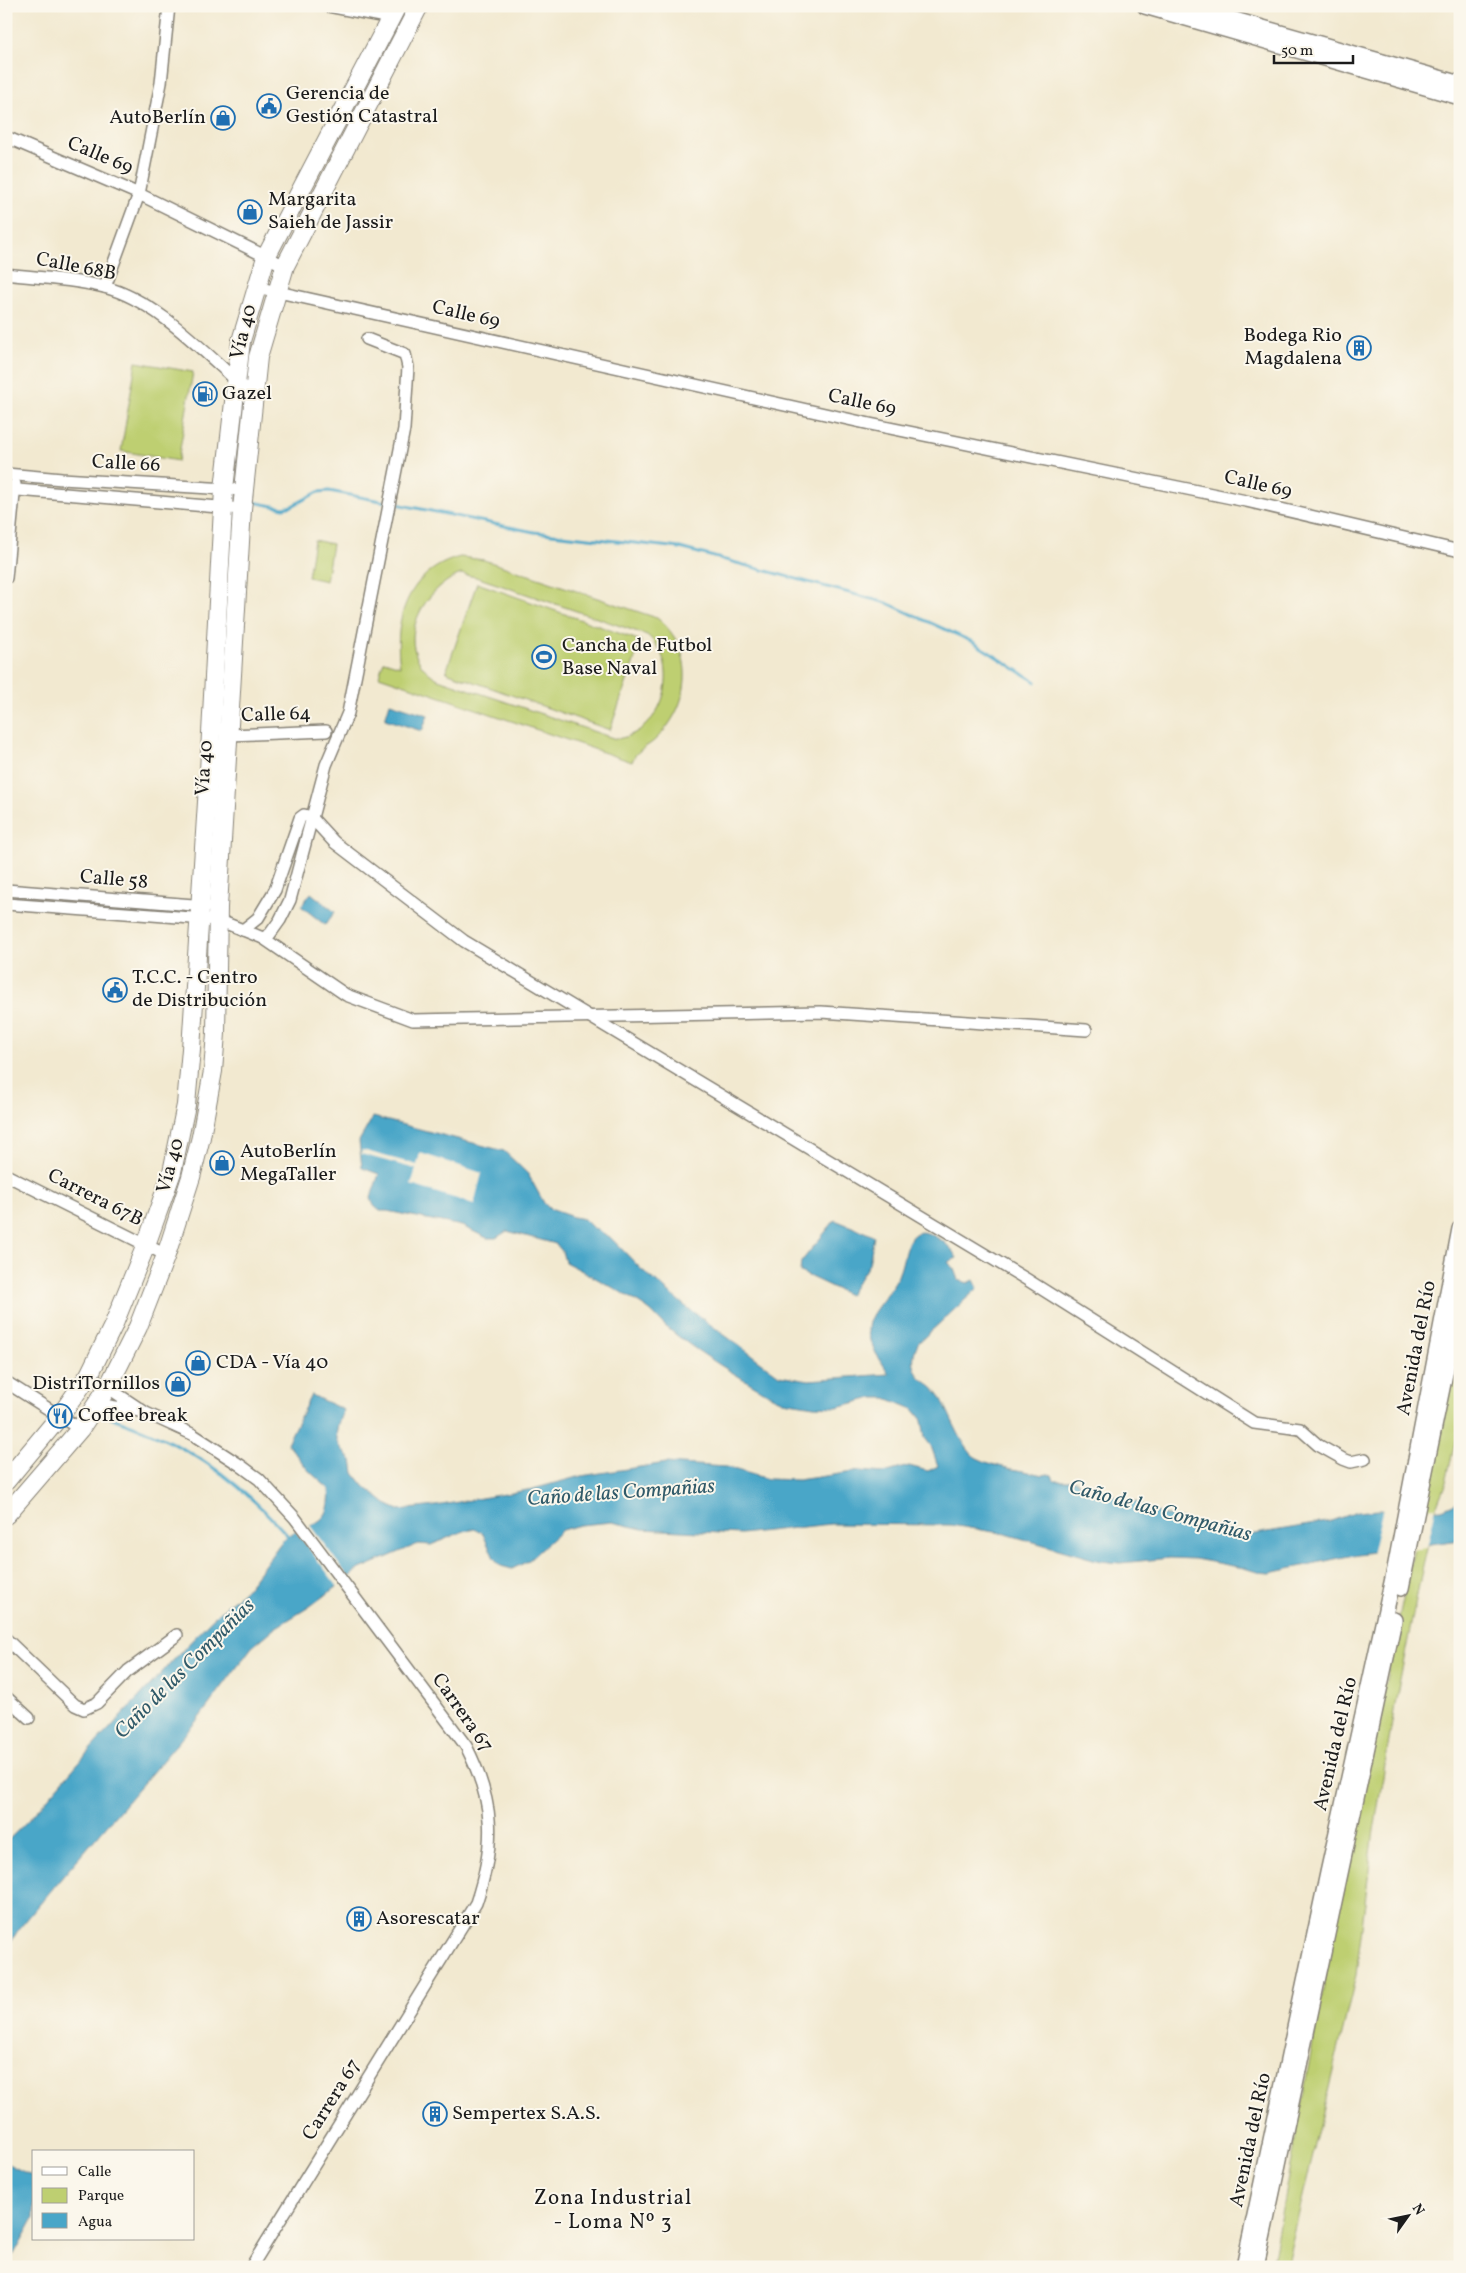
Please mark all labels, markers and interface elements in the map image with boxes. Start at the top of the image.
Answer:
scale bar [1274,32,1352,64]
text: 50 m [1281,41,1313,62]
place label: Gerencia de Gestión Catastral [286,80,438,131]
public building icon: Gerencia de Gestión Catastral [256,93,282,119]
place label: AutoBerlín [109,104,206,132]
shop icon: AutoBerlín [210,105,236,131]
street label: Calle 69 [63,130,137,182]
place label: Margarita Saieh de Jassir [268,186,393,237]
shop icon: Margarita Saieh de Jassir [237,199,263,225]
street label: Calle 68B [33,246,119,288]
street label: Calle 69 [429,294,503,336]
street label: Vía 40 [224,301,264,363]
place label: Bodega Rio Magdalena [1244,322,1342,373]
building icon: Bodega Rio Magdalena [1346,335,1372,361]
place label: Gazel [222,380,272,408]
fuel station icon: Gazel [192,381,218,407]
street label: Calle 69 [825,382,899,424]
street label: Calle 66 [91,448,161,480]
street label: Calle 69 [1221,464,1295,506]
place label: Cancha de Futbol Base Naval [562,632,712,683]
sports icon: Cancha de Futbol Base Naval [531,644,557,670]
street label: Calle 64 [241,700,311,730]
street label: Vía 40 [189,739,221,797]
street label: Calle 58 [79,863,149,897]
place label: T.C.C. - Centro de Distribución [132,964,267,1015]
public building icon: T.C.C. - Centro de Distribución [102,977,128,1003]
street label: Vía 40 [150,1135,192,1197]
place label: AutoBerlín MegaTaller [240,1138,337,1189]
shop icon: AutoBerlín MegaTaller [209,1150,235,1176]
street label: Carrera 67B [42,1162,148,1234]
street label: Avenida del Río [1390,1278,1444,1418]
place label: CDA - Vía 40 [216,1349,328,1377]
shop icon: CDA - Vía 40 [185,1350,211,1376]
place label: DistriTornillos [32,1370,160,1398]
shop icon: DistriTornillos [165,1371,191,1397]
place label: Coffee break [78,1402,188,1430]
restaurant icon: Coffee break [47,1403,73,1429]
water label: Caño de las Compañias [526,1472,716,1514]
water label: Caño de las Compañias [1065,1473,1255,1549]
water label: Caño de las Compañias [108,1592,262,1746]
street label: Carrera 67 [424,1668,500,1758]
street label: Avenida del Río [1307,1674,1365,1814]
place label: Asorescatar [376,1905,480,1933]
building icon: Asorescatar [346,1906,372,1932]
street label: Carrera 67 [296,2054,368,2146]
street label: Avenida del Río [1223,2070,1279,2210]
place label: Sempertex S.A.S. [452,2100,601,2128]
building icon: Sempertex S.A.S. [422,2101,448,2127]
legend [32,2150,195,2240]
text: Calle [78,2162,111,2183]
district label: Zona Industrial - Loma Nº 3 [534,2184,692,2237]
text: Parque [78,2186,124,2207]
north arrow [1384,2190,1434,2240]
text: N [1407,2200,1428,2219]
text: Agua [78,2212,112,2233]

